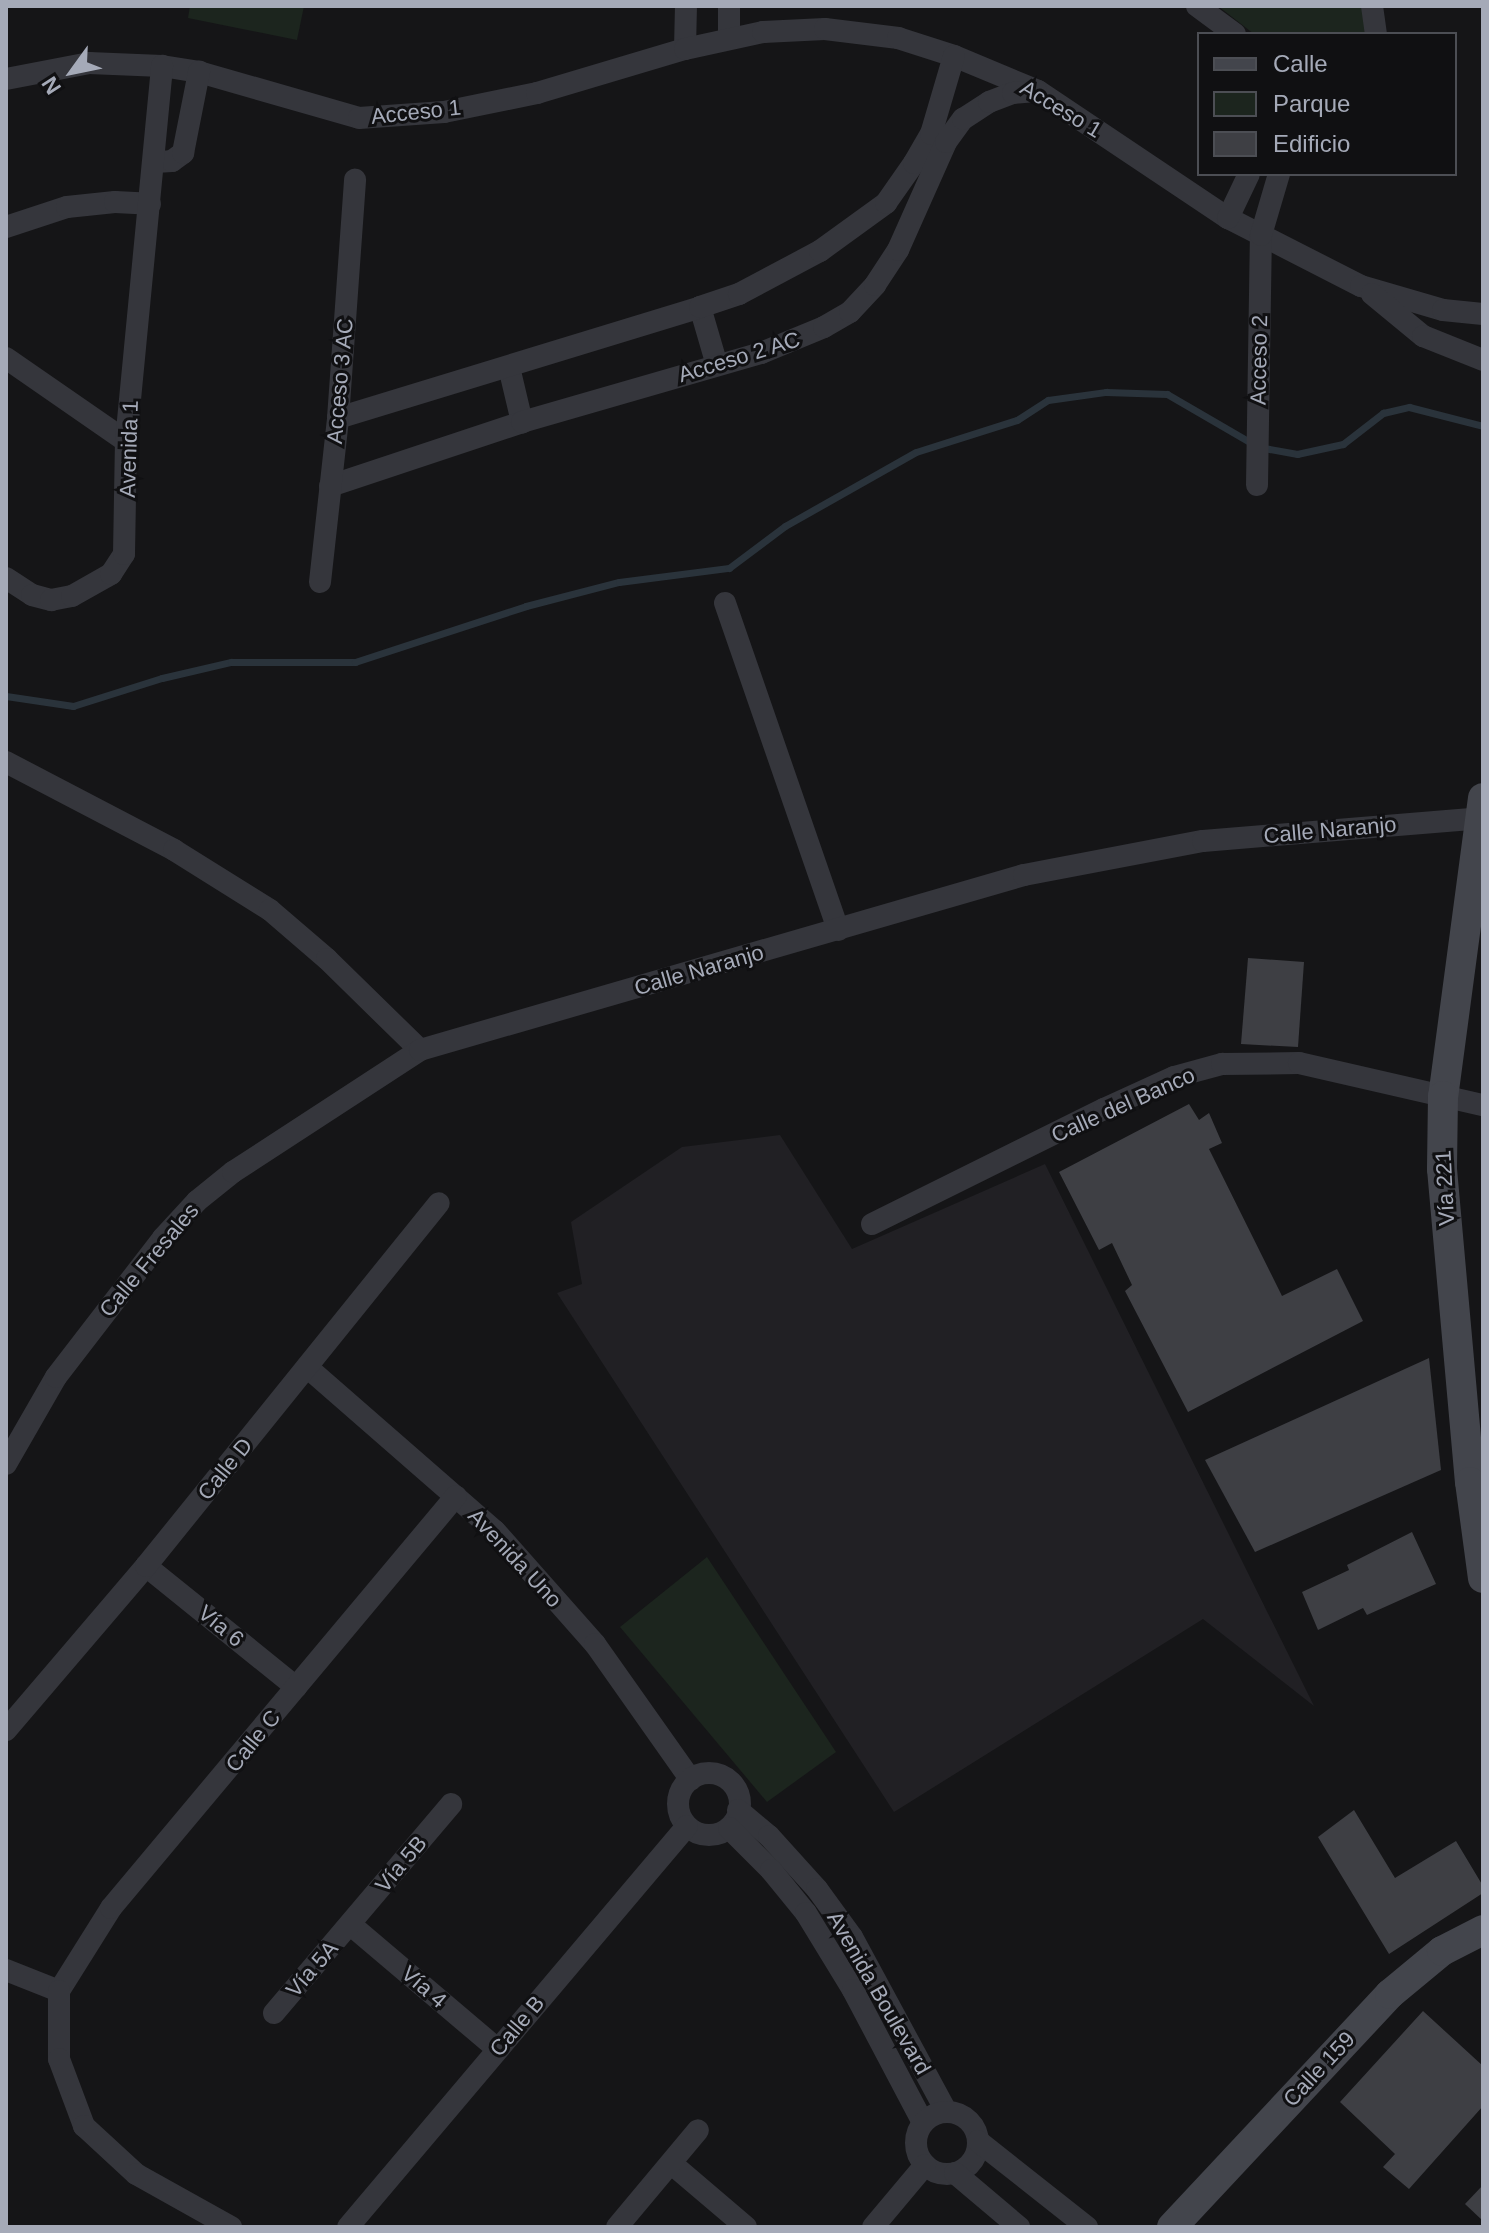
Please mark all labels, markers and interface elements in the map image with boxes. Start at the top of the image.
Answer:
north arrow [32,32,112,112]
legend [1197,32,1457,176]
text: Calle [1273,50,1328,77]
text: N [37,72,66,99]
street label: Acceso 1 [1015,74,1107,144]
text: Parque [1273,90,1350,117]
street label: Acceso 1 [370,94,462,130]
text: Edificio [1273,130,1350,157]
street label: Acceso 2 [1245,315,1273,405]
street label: Acceso 3 AC [321,317,359,445]
street label: Acceso 2 AC [674,326,804,388]
street label: Avenida 1 [114,400,144,498]
street label: Calle Naranjo [1262,811,1398,849]
street label: Calle Naranjo [631,939,767,1001]
street label: Calle del Banco [1047,1062,1199,1148]
street label: Vía 221 [1430,1149,1460,1227]
street label: Calle Fresales [94,1198,204,1322]
street label: Calle D [192,1433,258,1505]
street label: Avenida Uno [463,1503,567,1613]
street label: Vía 6 [193,1600,249,1652]
street label: Calle C [220,1705,286,1777]
street label: Vía 5B [370,1830,432,1898]
street label: Avenida Boulevard [821,1907,937,2079]
street label: Vía 5A [280,1935,344,2003]
street label: Vía 4 [396,1960,452,2014]
street label: Calle B [484,1990,550,2062]
street label: Calle 159 [1278,2026,1360,2112]

